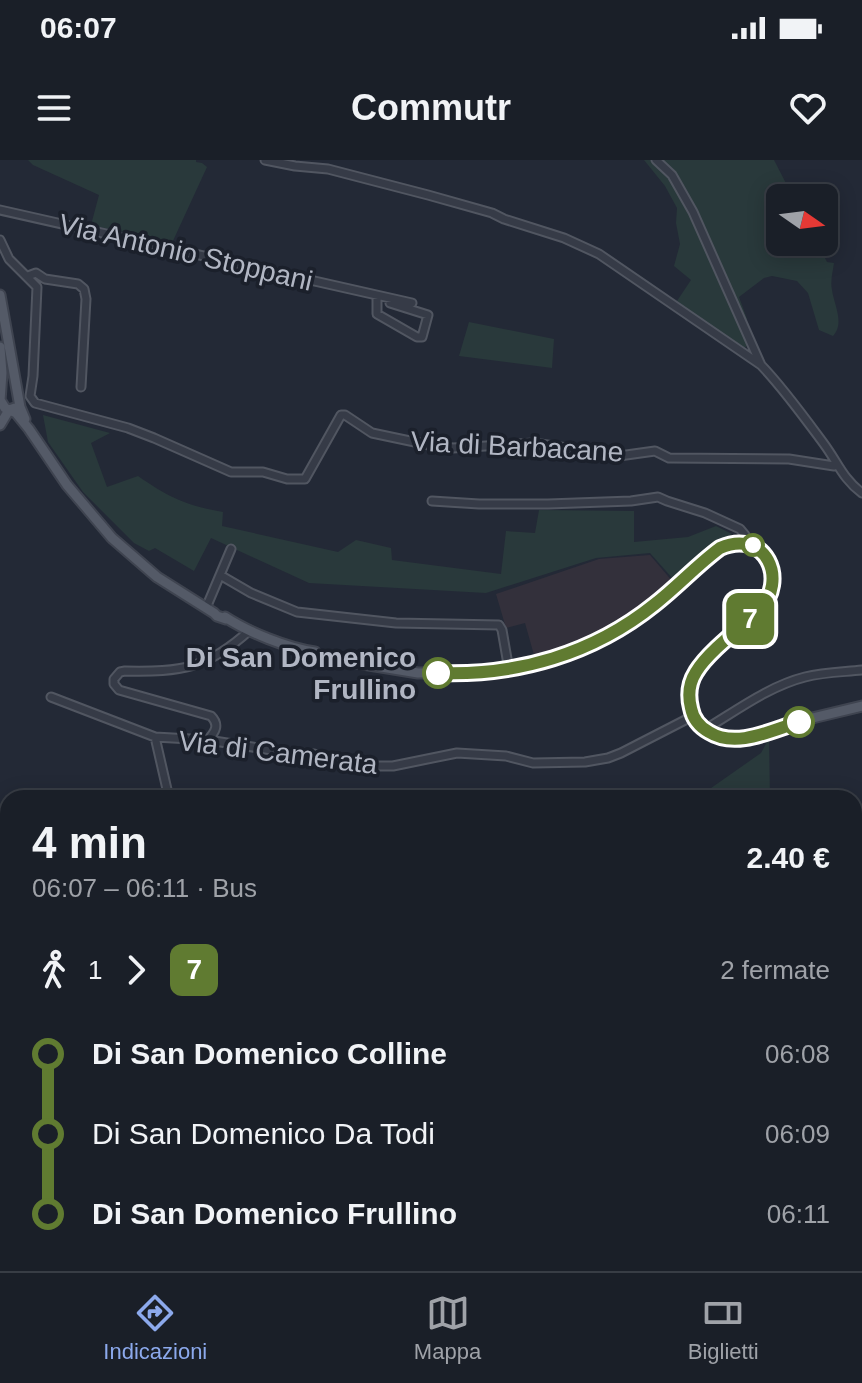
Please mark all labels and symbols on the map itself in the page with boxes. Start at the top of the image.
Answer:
north arrow [766,184,838,256]
street label: Via Antonio Stoppani [56,208,316,297]
street label: Via di Barbacane [410,425,624,468]
unlabelled marker [742,534,764,556]
line badge: 7 [724,593,776,645]
place label: Di San Domenico Frullino [186,642,416,705]
marker: Di San Domenico Frullino [423,658,453,688]
unlabelled marker [784,707,814,737]
street label: Via di Camerata [177,725,380,780]

